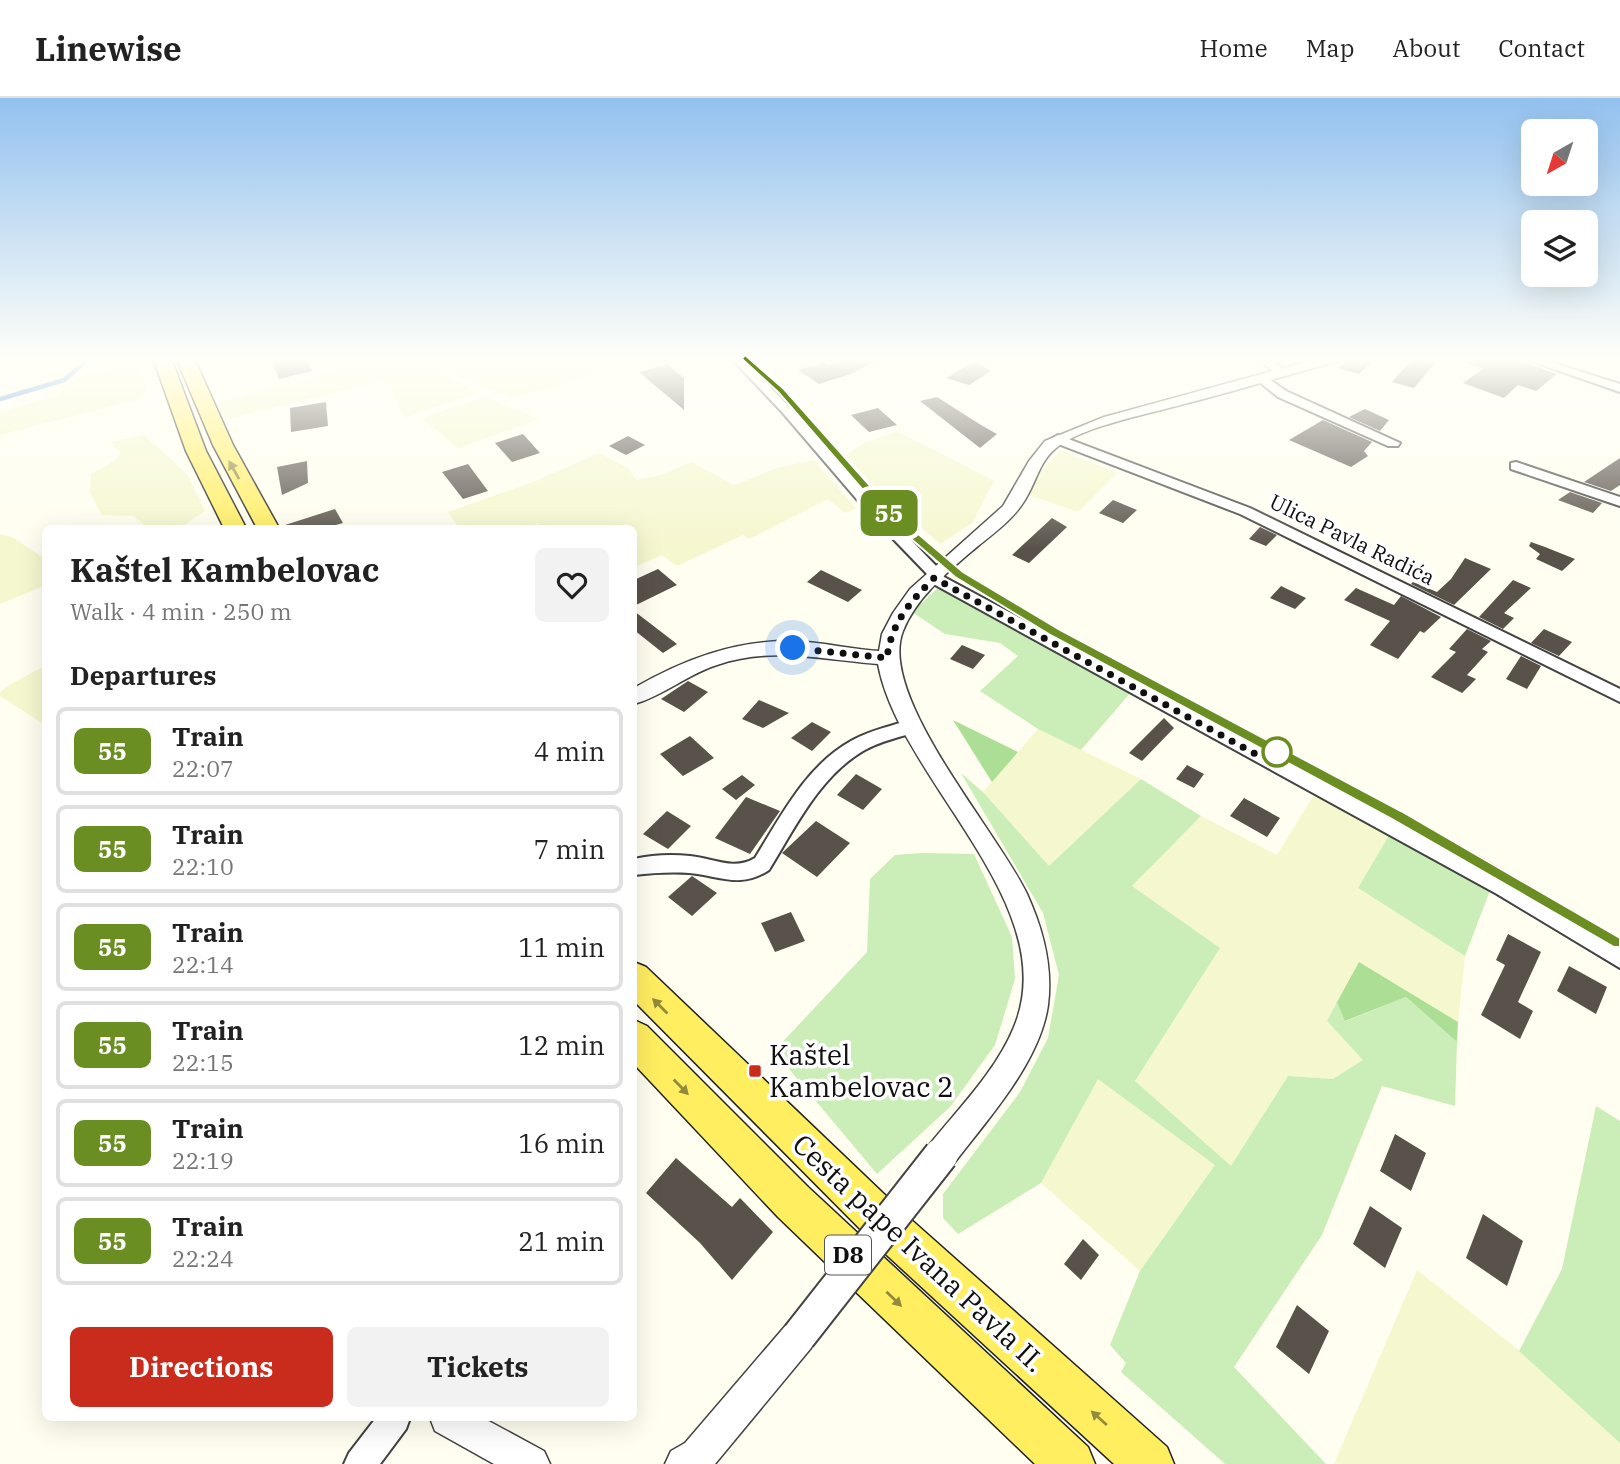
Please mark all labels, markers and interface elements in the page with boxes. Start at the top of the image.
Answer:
text: Linewise [35,27,182,70]
text: Home [1200,32,1268,64]
text: Map [1306,32,1354,64]
text: About [1392,32,1460,64]
text: Contact [1498,32,1585,64]
north arrow [1521,119,1598,196]
map controls [1521,119,1598,287]
button: layers [1521,210,1598,287]
one-way arrow [228,460,240,479]
street label: Ulica Pavla Radića [1265,487,1440,591]
line badge: 55 [858,490,920,536]
text: 55 [875,497,903,529]
text: Kaštel Kambelovac [70,548,379,591]
button: heart [535,548,609,622]
text: Walk · 4 min · 250 m [70,596,292,626]
your location [775,630,810,665]
text: Departures [70,658,216,692]
text: Train [172,719,244,753]
text: 4 min [534,734,605,768]
text: 55 [98,735,127,767]
unlabelled marker [1262,737,1292,767]
text: 22:07 [172,753,234,783]
text: Train [172,817,244,851]
text: 7 min [534,832,605,866]
text: 55 [98,833,127,865]
text: 22:10 [172,851,234,881]
text: Train [172,915,244,949]
text: 11 min [518,930,605,964]
text: 55 [98,931,127,963]
text: 22:14 [172,949,234,979]
one-way arrow [652,997,669,1014]
text: Train [172,1013,244,1047]
text: 12 min [518,1028,605,1062]
text: 55 [98,1029,127,1061]
place label: Kaštel Kambelovac 2 [769,1036,954,1105]
text: 22:15 [172,1047,234,1077]
marker: Kaštel Kambelovac 2 [747,1063,763,1079]
one-way arrow [673,1078,689,1095]
text: Train [172,1111,244,1145]
text: 16 min [518,1126,605,1160]
street label: Cesta pape Ivana Pavla II. [785,1126,1054,1380]
text: 55 [98,1127,127,1159]
text: 22:19 [172,1145,234,1175]
text: Train [172,1209,244,1243]
text: 21 min [518,1224,605,1258]
text: 55 [98,1225,127,1257]
road number: D8 [825,1236,871,1274]
text: 22:24 [172,1243,234,1273]
one-way arrow [886,1291,903,1308]
button: Directions [70,1327,333,1407]
button: Tickets [347,1327,609,1407]
one-way arrow [1091,1411,1108,1427]

